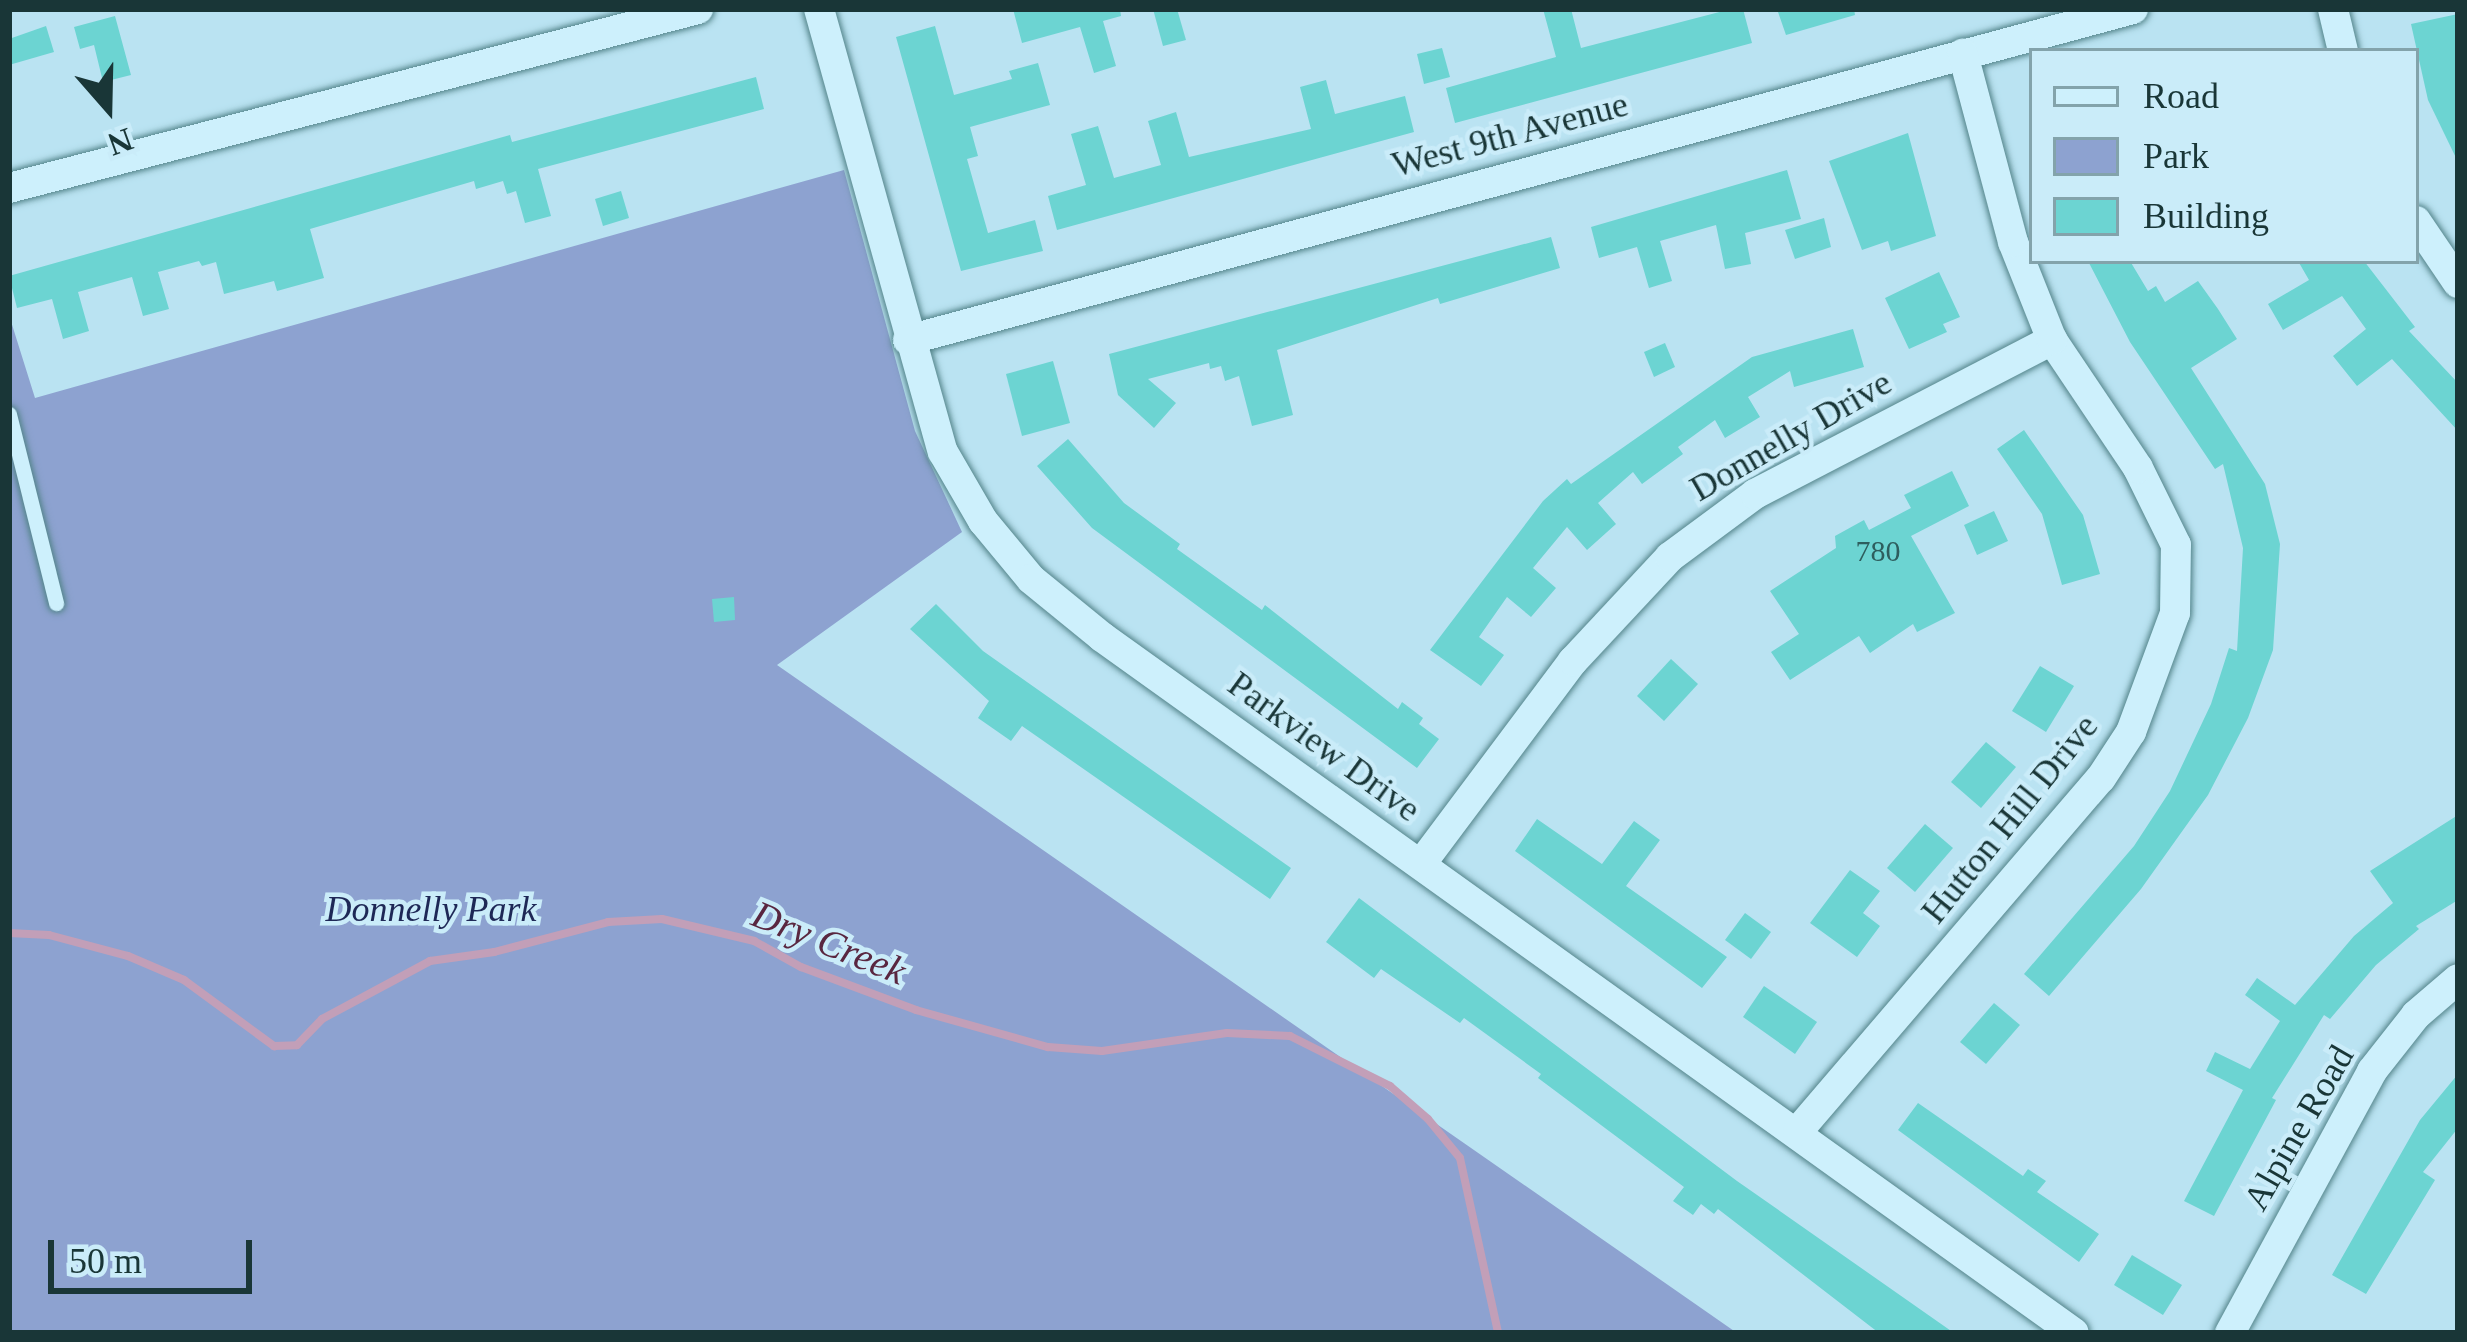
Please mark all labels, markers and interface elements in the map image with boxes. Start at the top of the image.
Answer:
north arrow [48,48,168,168]
legend [2029,48,2419,264]
text: Road [2143,76,2219,116]
street label: West 9th Avenue [1386,83,1634,187]
text: N [103,121,138,163]
text: Park [2143,136,2209,176]
text: Building [2143,196,2269,236]
street label: Donnelly Drive [1683,361,1899,511]
house number: 780 [1856,533,1900,569]
street label: Parkview Drive [1220,663,1428,831]
street label: Hutton Hill Drive [1913,706,2107,932]
park label: Donnelly Park [326,888,536,932]
water label: Dry Creek [745,891,913,995]
street label: Alpine Road [2235,1038,2363,1218]
scale bar [54,1216,258,1290]
text: 50 m [69,1241,142,1281]

